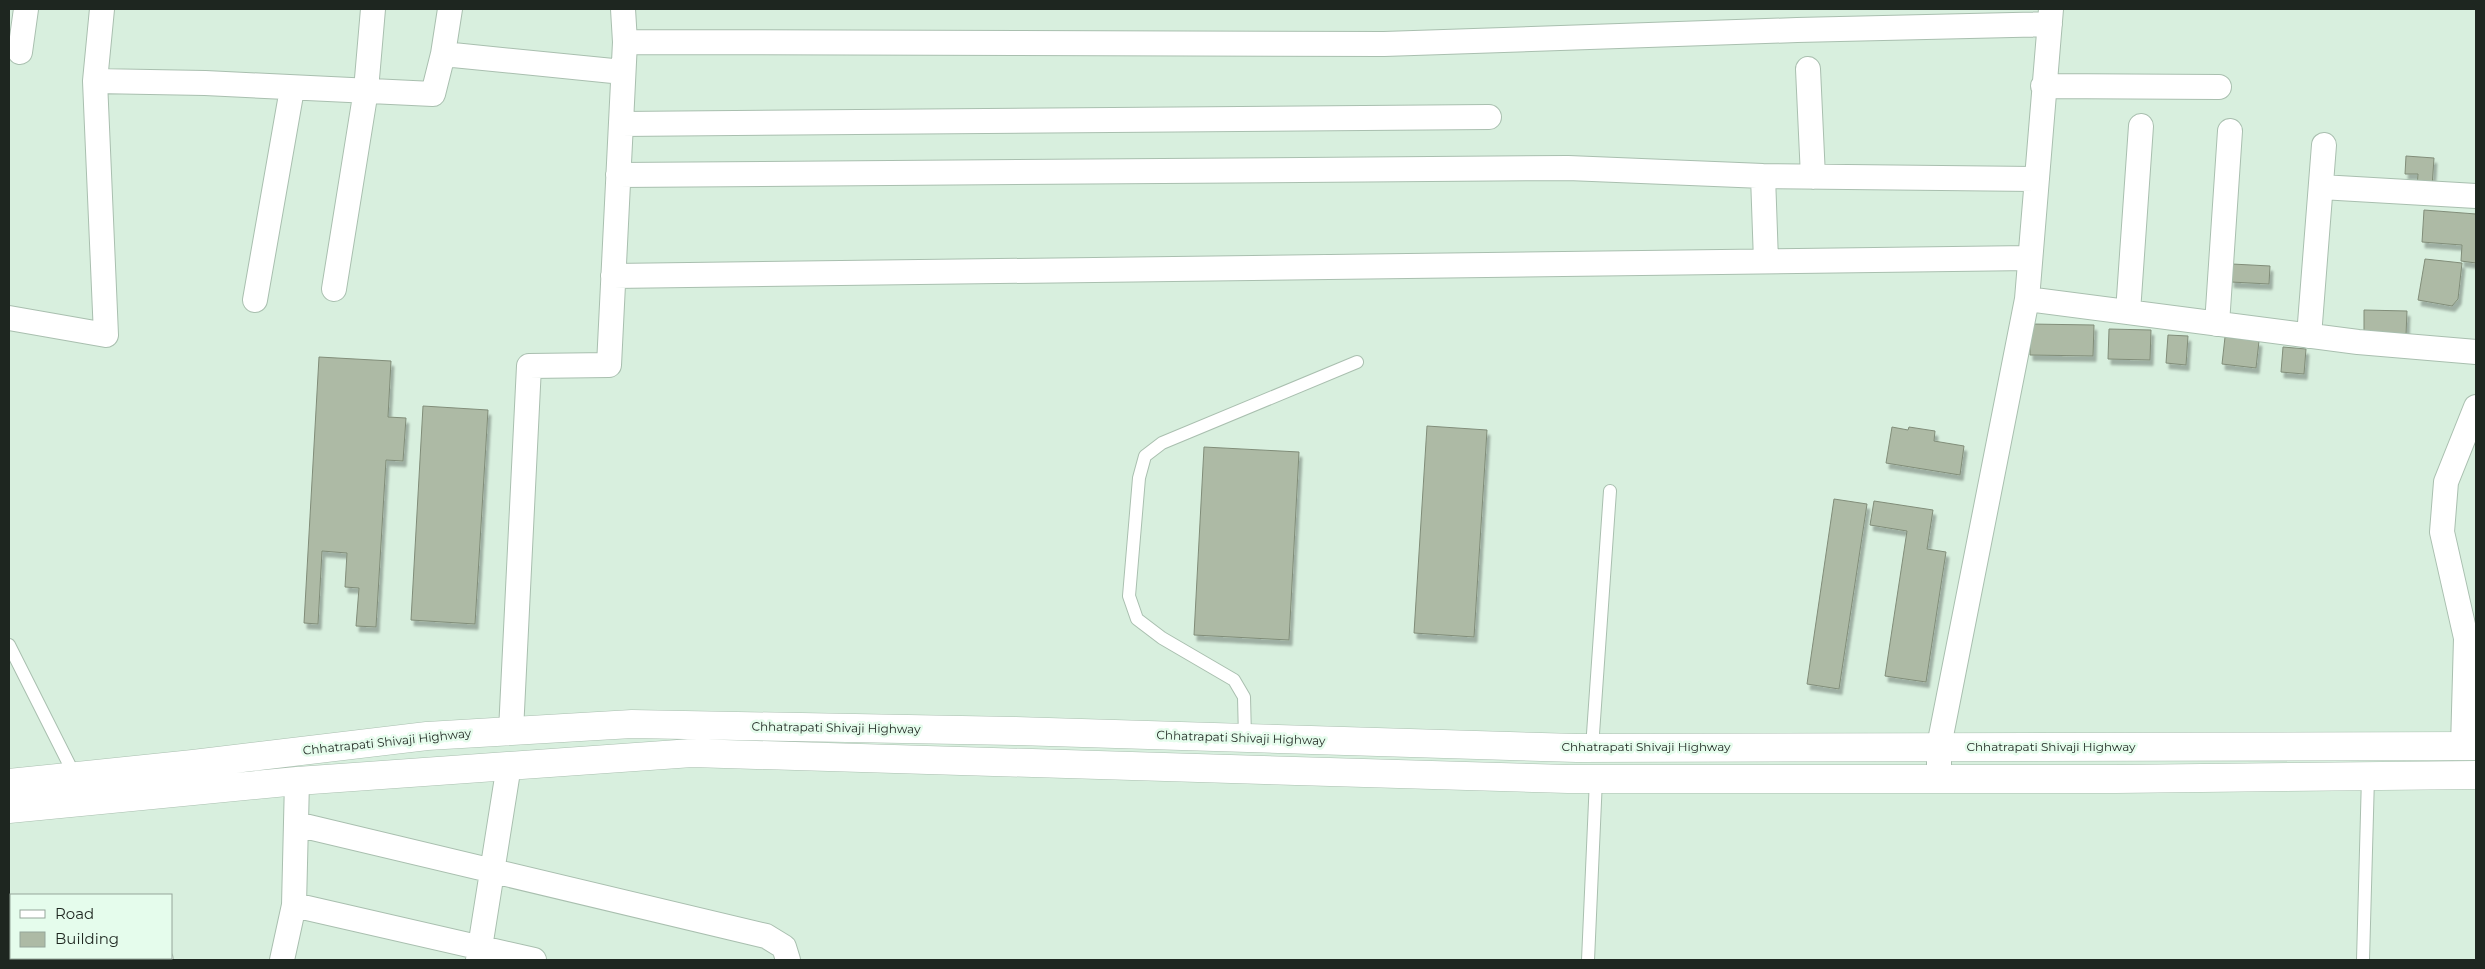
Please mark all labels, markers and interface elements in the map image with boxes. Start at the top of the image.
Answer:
street label: Chhatrapati Shivaji Highway [751,719,921,736]
street label: Chhatrapati Shivaji Highway [302,725,472,758]
street label: Chhatrapati Shivaji Highway [1156,727,1326,748]
street label: Chhatrapati Shivaji Highway [1561,739,1731,754]
street label: Chhatrapati Shivaji Highway [1966,739,2136,754]
legend [10,894,172,959]
text: Road [55,904,94,923]
text: Building [55,929,119,948]

